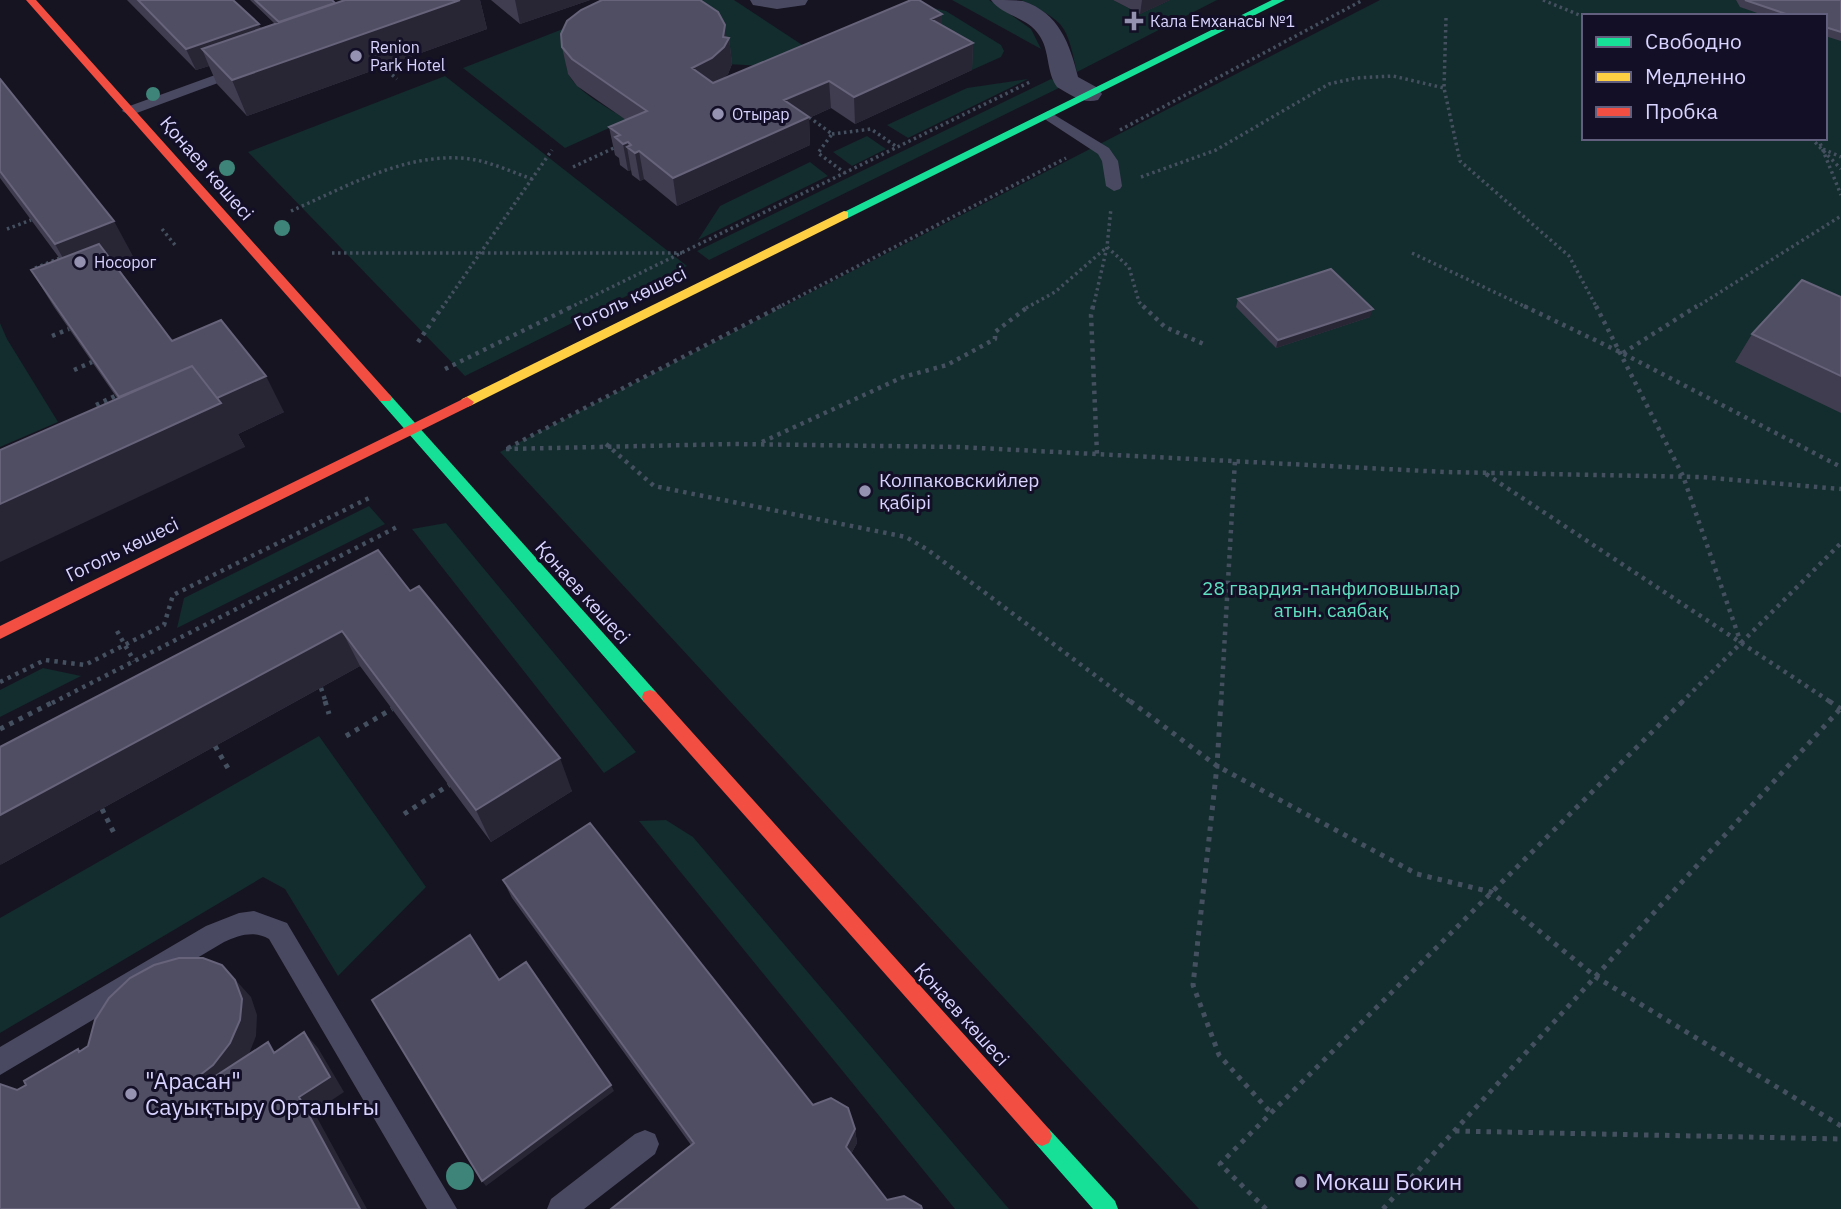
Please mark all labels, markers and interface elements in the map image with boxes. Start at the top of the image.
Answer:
marker: Кала Eмханасы №1 [1124,11,1144,31]
place label: Кала Eмханасы №1 [1150,11,1295,31]
legend [1582,14,1827,140]
text: Свободно [1645,27,1742,55]
place label: Renion Park Hotel [370,37,445,75]
marker: Renion Park Hotel [348,48,364,64]
text: Медленно [1645,62,1746,90]
text: Пробка [1645,97,1718,125]
place label: Отырар [732,104,790,124]
marker: Отырар [710,106,726,122]
street label: Қонаев көшесі [155,111,259,225]
place label: Носорог [94,252,156,272]
marker: Носорог [72,254,88,270]
street label: Гоголь көшесі [570,260,690,336]
place label: Колпаковскийлер қабірі [879,468,1039,514]
marker: Колпаковскийлер қабірі [857,483,873,499]
street label: Гоголь көшесі [62,511,182,587]
street label: Қонаев көшесі [530,535,636,649]
park label: 28 гвардия-панфиловшылар атын. саябақ [1202,576,1460,622]
street label: Қонаев көшесі [909,957,1015,1071]
place label: "Арасан" Сауықтыру Орталығы [145,1065,379,1121]
marker: "Арасан" Сауықтыру Орталығы [123,1086,139,1102]
place label: Мокаш Бокин [1315,1166,1462,1196]
marker: Мокаш Бокин [1293,1174,1309,1190]

